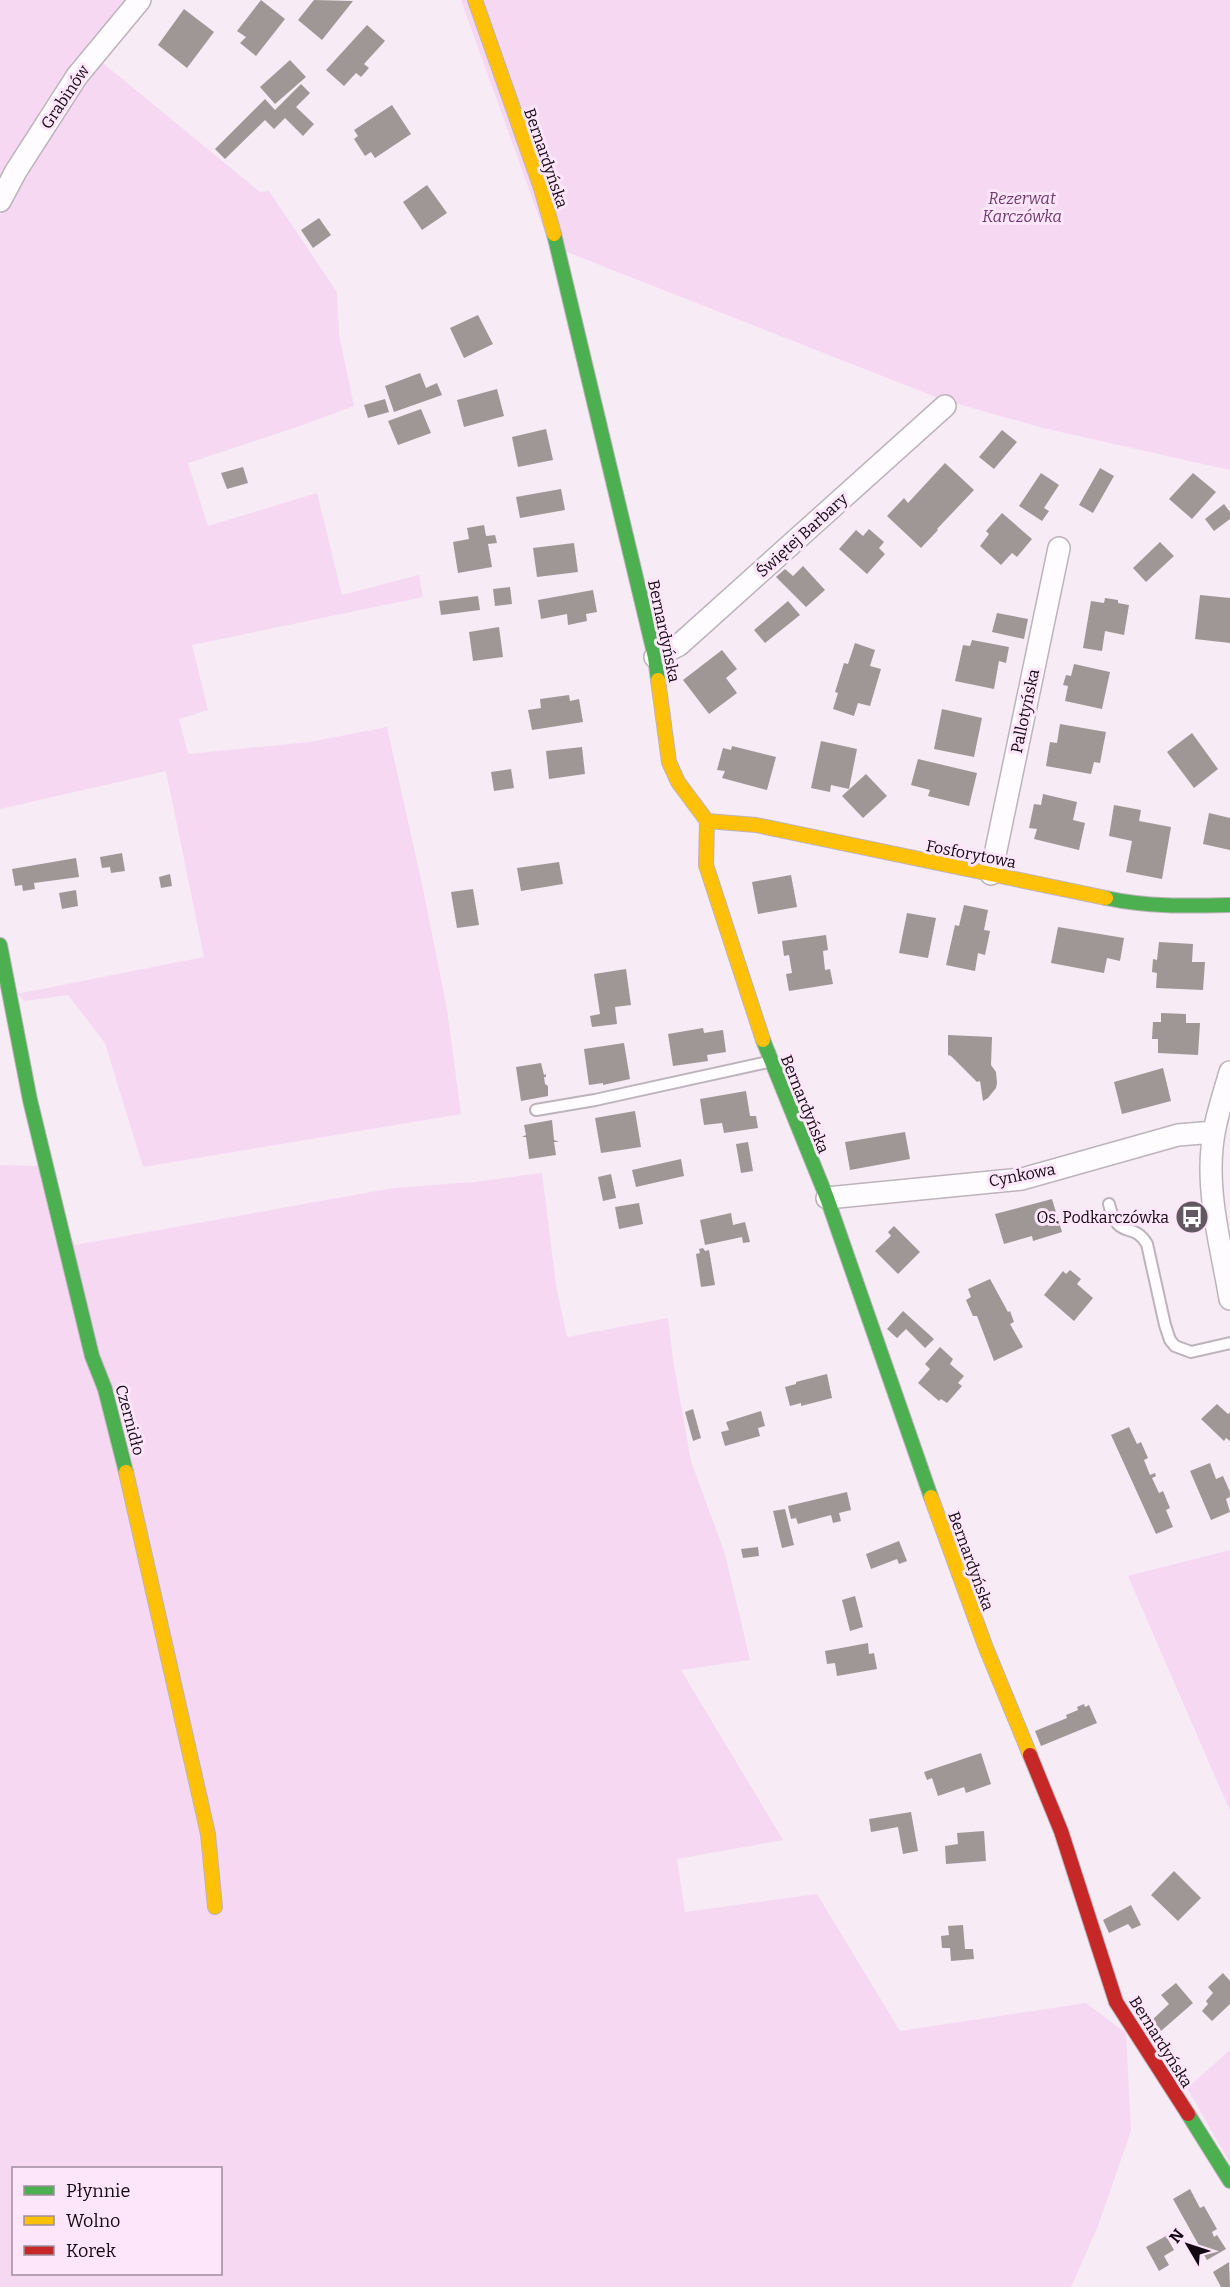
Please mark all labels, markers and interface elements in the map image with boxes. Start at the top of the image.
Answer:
street label: Grabinów [37,61,93,133]
street label: Bernardyńska [520,106,572,211]
park label: Rezerwat Karczówka [982,189,1062,226]
street label: Świętej Barbary [752,488,852,581]
street label: Bernardyńska [644,578,684,684]
street label: Pallotyńska [1007,667,1043,755]
street label: Fosforytowa [924,836,1018,872]
street label: Bernardyńska [777,1052,833,1156]
street label: Cynkowa [987,1159,1057,1191]
bus stop icon: Os. Podkarczówka [1174,1199,1210,1235]
place label: Os. Podkarczówka [1036,1208,1169,1227]
street label: Czernidło [111,1383,149,1457]
street label: Bernardyńska [944,1509,998,1613]
street label: Bernardyńska [1125,1993,1197,2091]
legend [12,2167,222,2275]
text: Płynnie [66,2180,130,2202]
text: Wolno [66,2210,120,2232]
north arrow [1158,2215,1218,2275]
text: N [1165,2225,1188,2247]
text: Korek [66,2240,117,2262]

